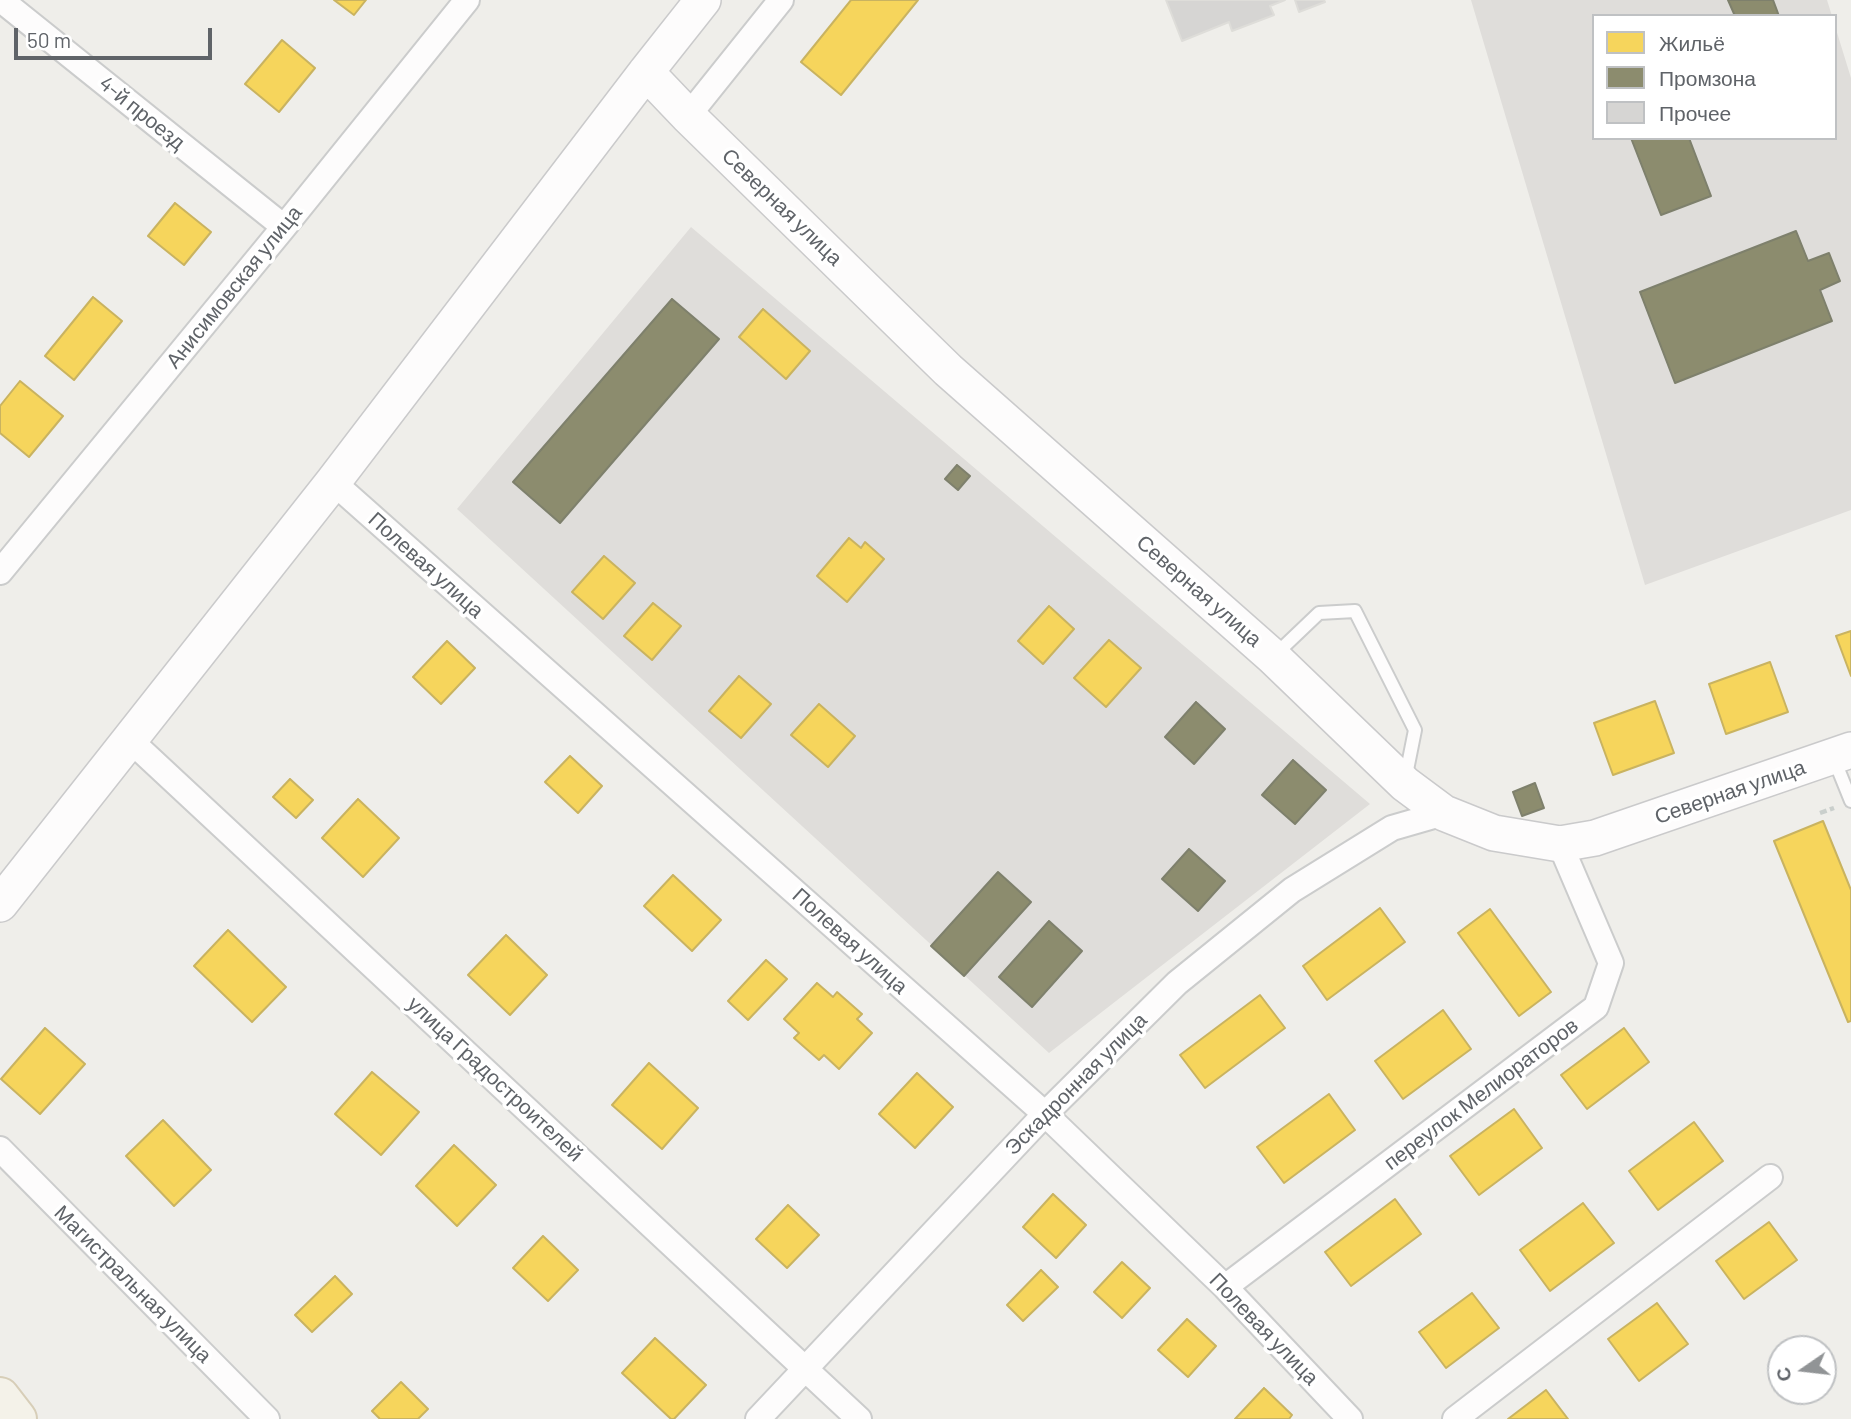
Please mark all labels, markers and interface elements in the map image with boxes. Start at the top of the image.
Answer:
scale bar [18,14,215,58]
legend [1592,14,1837,140]
text: 50 m [27,27,71,52]
text: Жильё [1659,30,1725,55]
text: Промзона [1659,65,1756,90]
street label: 4-й проезд [94,71,190,155]
text: Прочее [1659,100,1731,125]
street label: Северная улица [717,143,847,271]
street label: Анисимовская улица [161,201,307,373]
street label: Полевая улица [363,507,489,623]
street label: Северная улица [1131,530,1267,652]
street label: Северная улица [1651,754,1809,830]
street label: Полевая улица [787,883,913,999]
street label: улица Градостроителей [402,991,588,1167]
street label: Эскадронная улица [1000,1008,1152,1160]
street label: переулок Мелиораторов [1379,1013,1583,1175]
street label: Магистральная улица [49,1200,217,1368]
street label: Полевая улица [1204,1268,1324,1390]
north arrow [1767,1335,1837,1405]
text: С [1770,1365,1796,1384]

